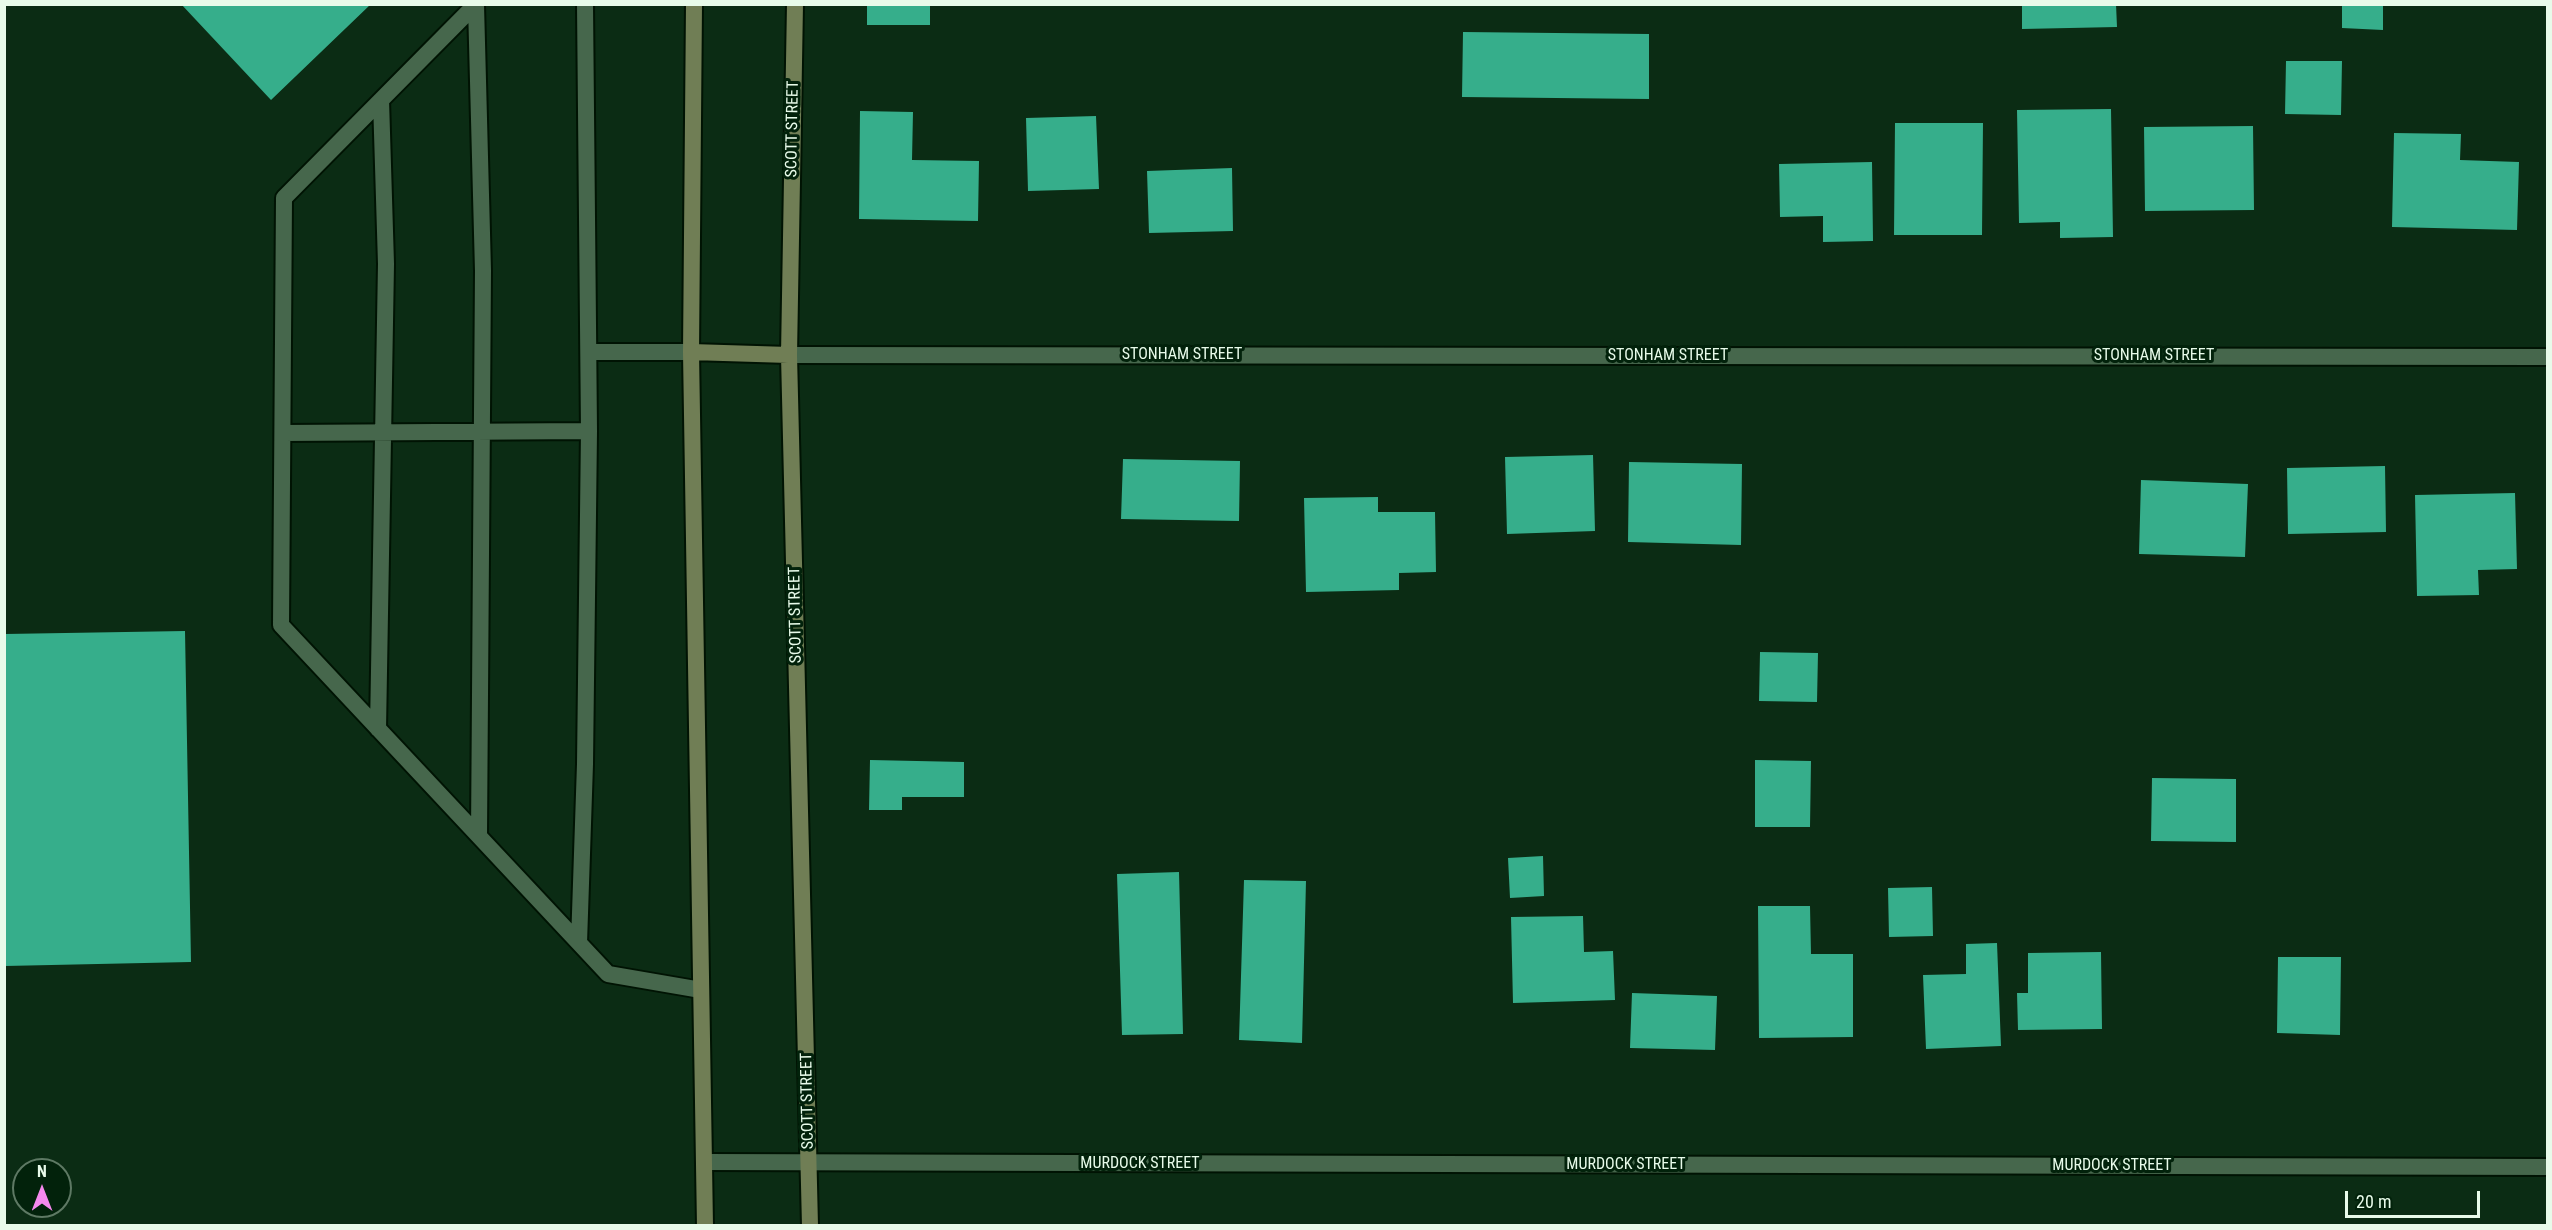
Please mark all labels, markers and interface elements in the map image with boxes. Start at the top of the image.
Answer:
street label: SCOTT STREET [783,80,803,178]
street label: STONHAM STREET [1122,345,1242,365]
street label: STONHAM STREET [1608,346,1728,366]
street label: STONHAM STREET [2094,346,2214,366]
street label: SCOTT STREET [786,566,806,664]
street label: SCOTT STREET [798,1052,818,1150]
street label: MURDOCK STREET [1080,1154,1200,1174]
street label: MURDOCK STREET [1566,1155,1686,1175]
street label: MURDOCK STREET [2052,1156,2172,1176]
north arrow [12,1158,72,1218]
text: N [37,1162,47,1181]
scale bar [2348,1179,2483,1217]
text: 20 m [2356,1191,2391,1212]

